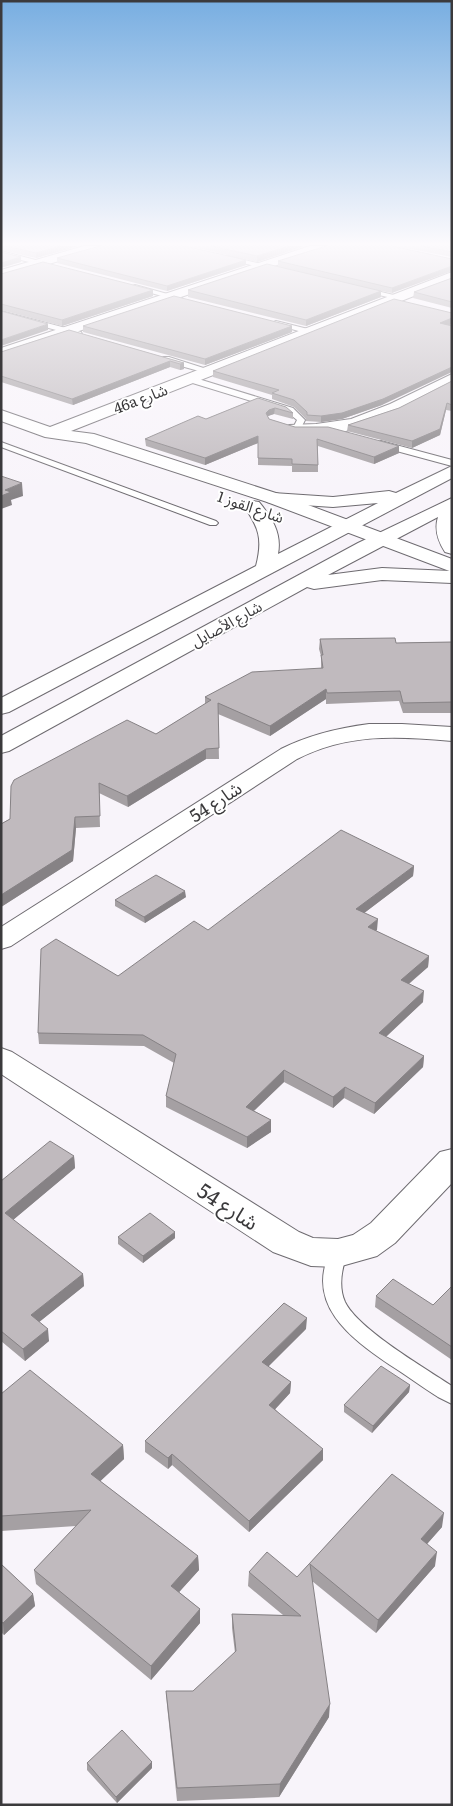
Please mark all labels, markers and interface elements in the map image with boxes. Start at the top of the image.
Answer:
street label: 46a شارع [109,377,171,421]
street label: شارع القوز 1 [214,484,288,530]
street label: شارع الأصايل [186,594,267,654]
street label: شارع 54 [183,774,248,830]
street label: شارع 54 [191,1174,266,1238]

